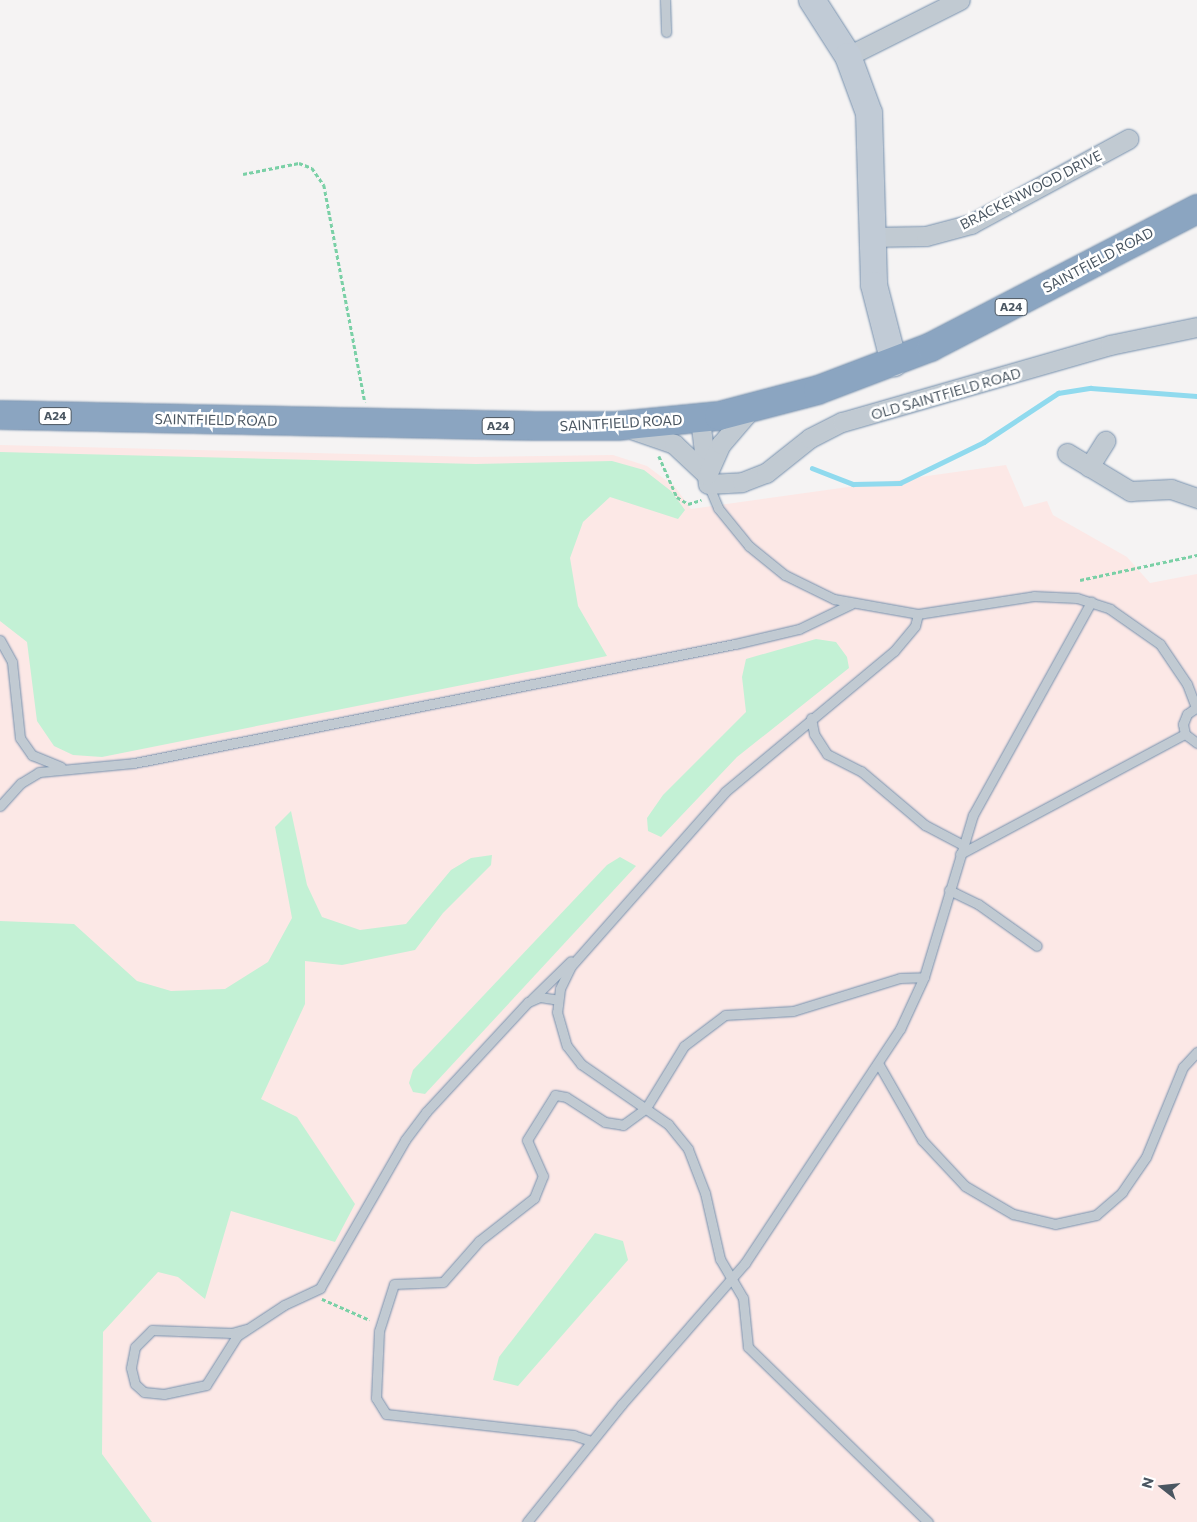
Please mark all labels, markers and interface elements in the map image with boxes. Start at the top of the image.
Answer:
street label: BRACKENWOOD DRIVE [957,147,1105,233]
street label: SAINTFIELD ROAD [1040,224,1156,296]
road number: A24 [994,298,1028,316]
street label: OLD SAINTFIELD ROAD [869,365,1023,423]
road number: A24 [38,406,72,426]
street label: SAINTFIELD ROAD [155,411,277,429]
street label: SAINTFIELD ROAD [559,411,683,435]
road number: A24 [480,416,516,436]
north arrow [1137,1462,1187,1512]
text: N [1137,1475,1157,1490]

